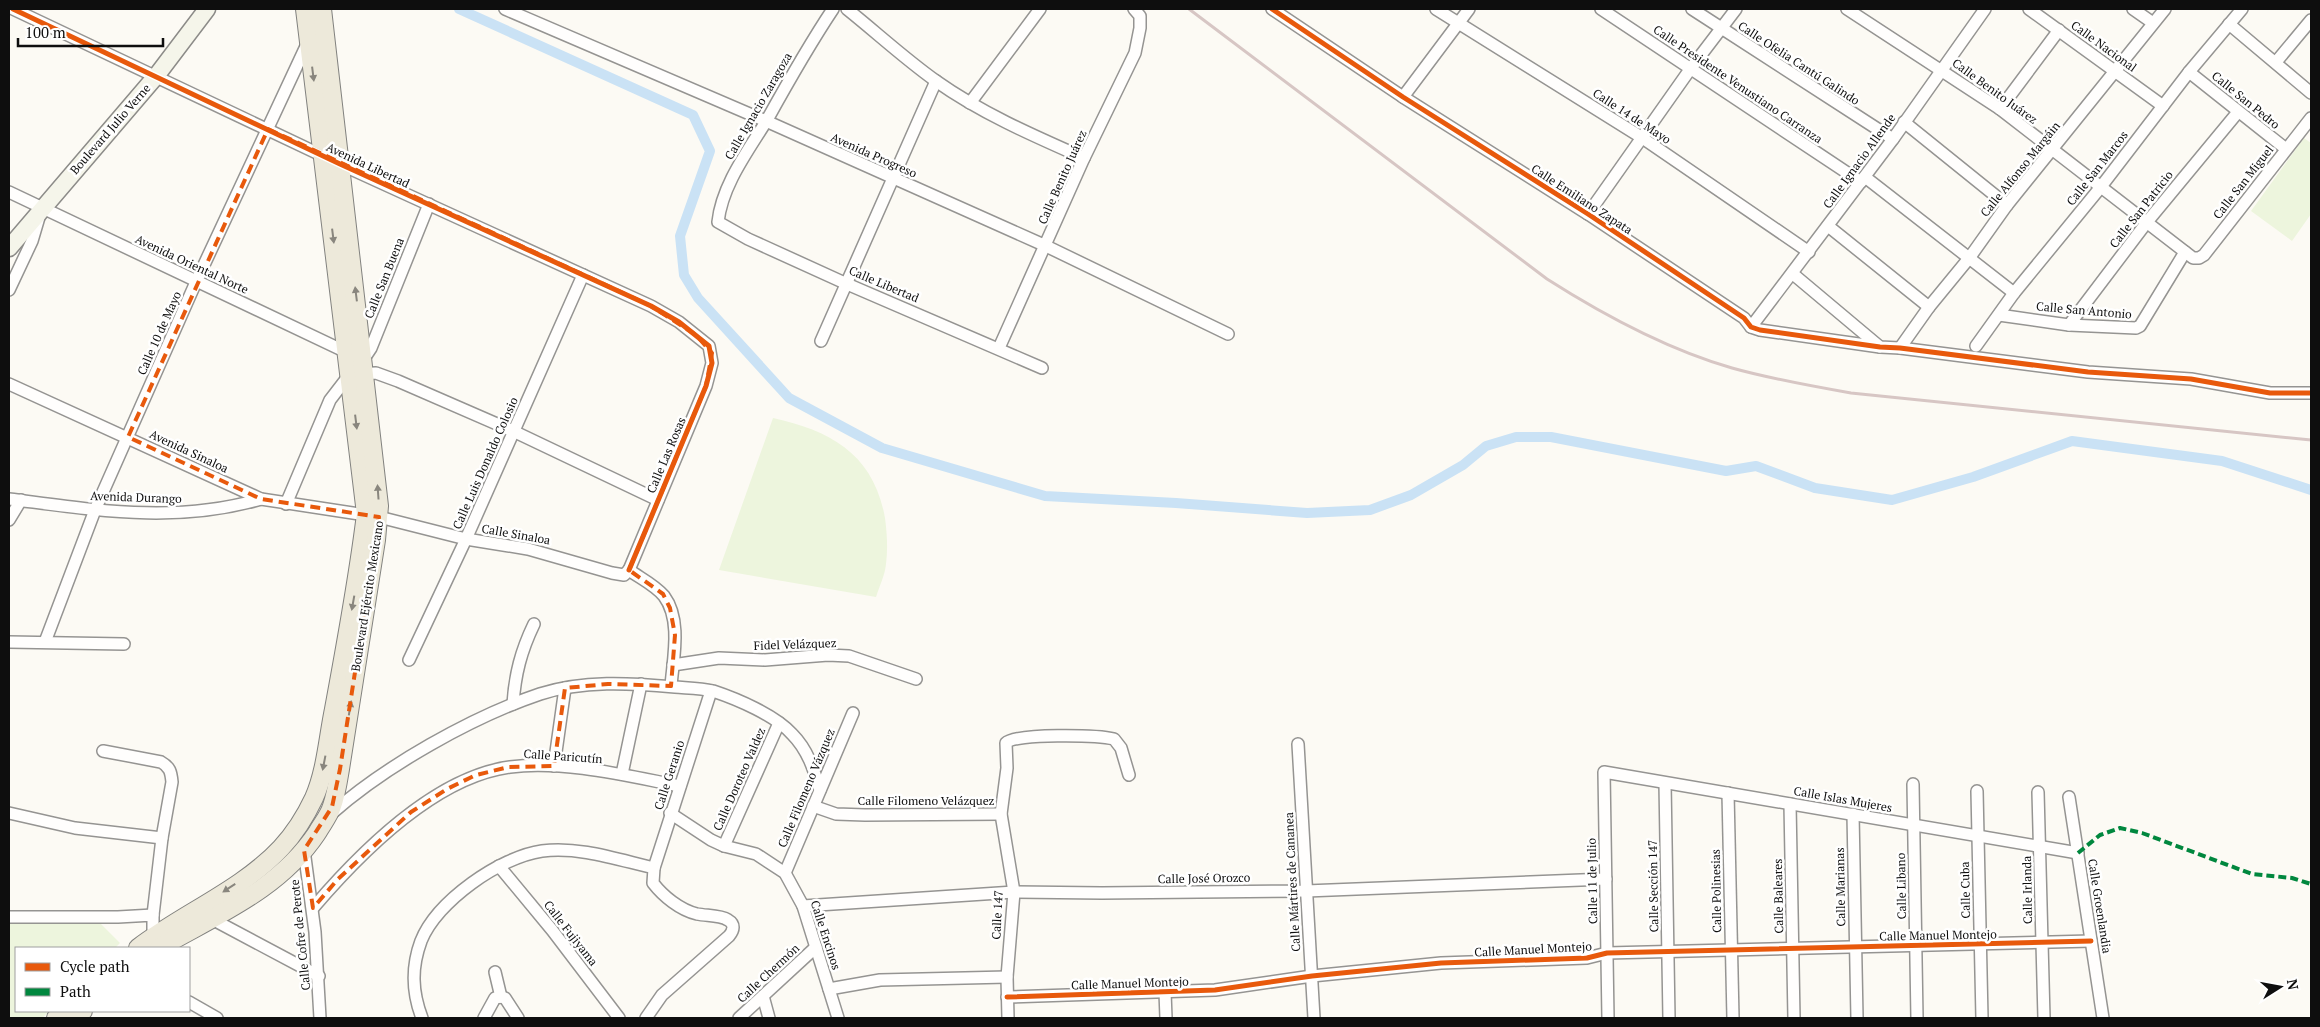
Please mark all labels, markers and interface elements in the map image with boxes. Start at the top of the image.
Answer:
scale bar [18,15,162,47]
street label: Calle Nacional [2068,17,2140,75]
street label: Calle Ofelia Cantú Galindo [1735,18,1863,108]
text: 100 m [25,22,66,42]
street label: Calle Presidente Venustiano Carranza [1651,22,1825,146]
street label: Calle Ignacio Zaragoza [721,50,795,162]
street label: Calle Benito Juárez [1950,55,2041,127]
one-way arrow [309,67,317,83]
street label: Calle San Pedro [2209,68,2283,132]
street label: Boulevard Julio Verne [67,81,153,177]
street label: Calle 14 de Mayo [1590,85,1674,147]
street label: Calle Ignacio Allende [1820,111,1898,211]
street label: Calle Alfonso Margáin [1977,118,2063,220]
street label: Calle Benito Juárez [1034,127,1090,226]
street label: Calle San Marcos [2063,128,2131,208]
street label: Avenida Progreso [829,129,920,181]
street label: Avenida Libertad [324,139,412,191]
street label: Calle San Miguel [2210,142,2277,222]
street label: Calle Emiliano Zapata [1529,161,1635,237]
street label: Calle San Patricio [2106,167,2176,251]
one-way arrow [329,228,337,244]
street label: Avenida Oriental Norte [133,231,251,297]
street label: Calle San Buena [361,235,407,321]
street label: Calle Libertad [847,263,922,306]
one-way arrow [352,286,360,302]
street label: Calle 10 de Mayo [134,288,184,377]
street label: Calle San Antonio [2035,298,2133,322]
street label: Calle Luis Donaldo Colosio [449,394,521,531]
one-way arrow [352,414,360,430]
street label: Calle Las Rosas [643,415,689,495]
street label: Avenida Sinaloa [147,426,231,476]
one-way arrow [374,483,382,499]
street label: Avenida Durango [90,488,182,506]
street label: Boulevard Ejército Mexicano [348,519,386,672]
street label: Calle Sinaloa [480,521,552,547]
one-way arrow [349,596,357,611]
street label: Fidel Velázquez [753,635,837,653]
one-way arrow [346,700,354,716]
street label: Calle Doroteo Valdez [710,725,769,833]
street label: Calle Filomeno Vázquez [774,726,838,850]
street label: Calle Geranio [651,738,687,812]
street label: Calle Paricutín [523,746,603,766]
one-way arrow [319,755,327,771]
street label: Calle Islas Mujeres [1793,783,1893,815]
street label: Calle Filomeno Velázquez [858,793,995,808]
street label: Calle Mártires de Cananea [1281,812,1303,952]
street label: Calle 11 de Julio [1584,837,1600,924]
street label: Calle Sección 147 [1645,839,1661,933]
street label: Calle Marianas [1832,847,1848,927]
street label: Calle Polinesias [1708,849,1724,933]
street label: Calle Libano [1893,852,1909,919]
street label: Calle Irlanda [2019,856,2035,924]
street label: Calle Baleares [1770,858,1786,934]
street label: Calle Groenlandia [2085,858,2115,954]
street label: Calle Cuba [1957,861,1973,919]
street label: Calle José Orozco [1158,870,1251,886]
street label: Calle Cofre de Perote [287,879,313,991]
one-way arrow [222,884,236,893]
street label: Calle 147 [988,890,1006,940]
street label: Calle Fujiyama [541,897,601,969]
street label: Calle Encinos [808,898,844,972]
street label: Calle Manuel Montejo [1879,926,1997,944]
street label: Calle Manuel Montejo [1474,938,1593,960]
street label: Calle Chermón [734,940,802,1006]
legend [15,947,190,1012]
text: Cycle path [60,956,130,976]
north arrow [2255,962,2305,1012]
street label: Calle Manuel Montejo [1071,973,1189,993]
text: N [2283,977,2304,992]
text: Path [60,981,91,1001]

